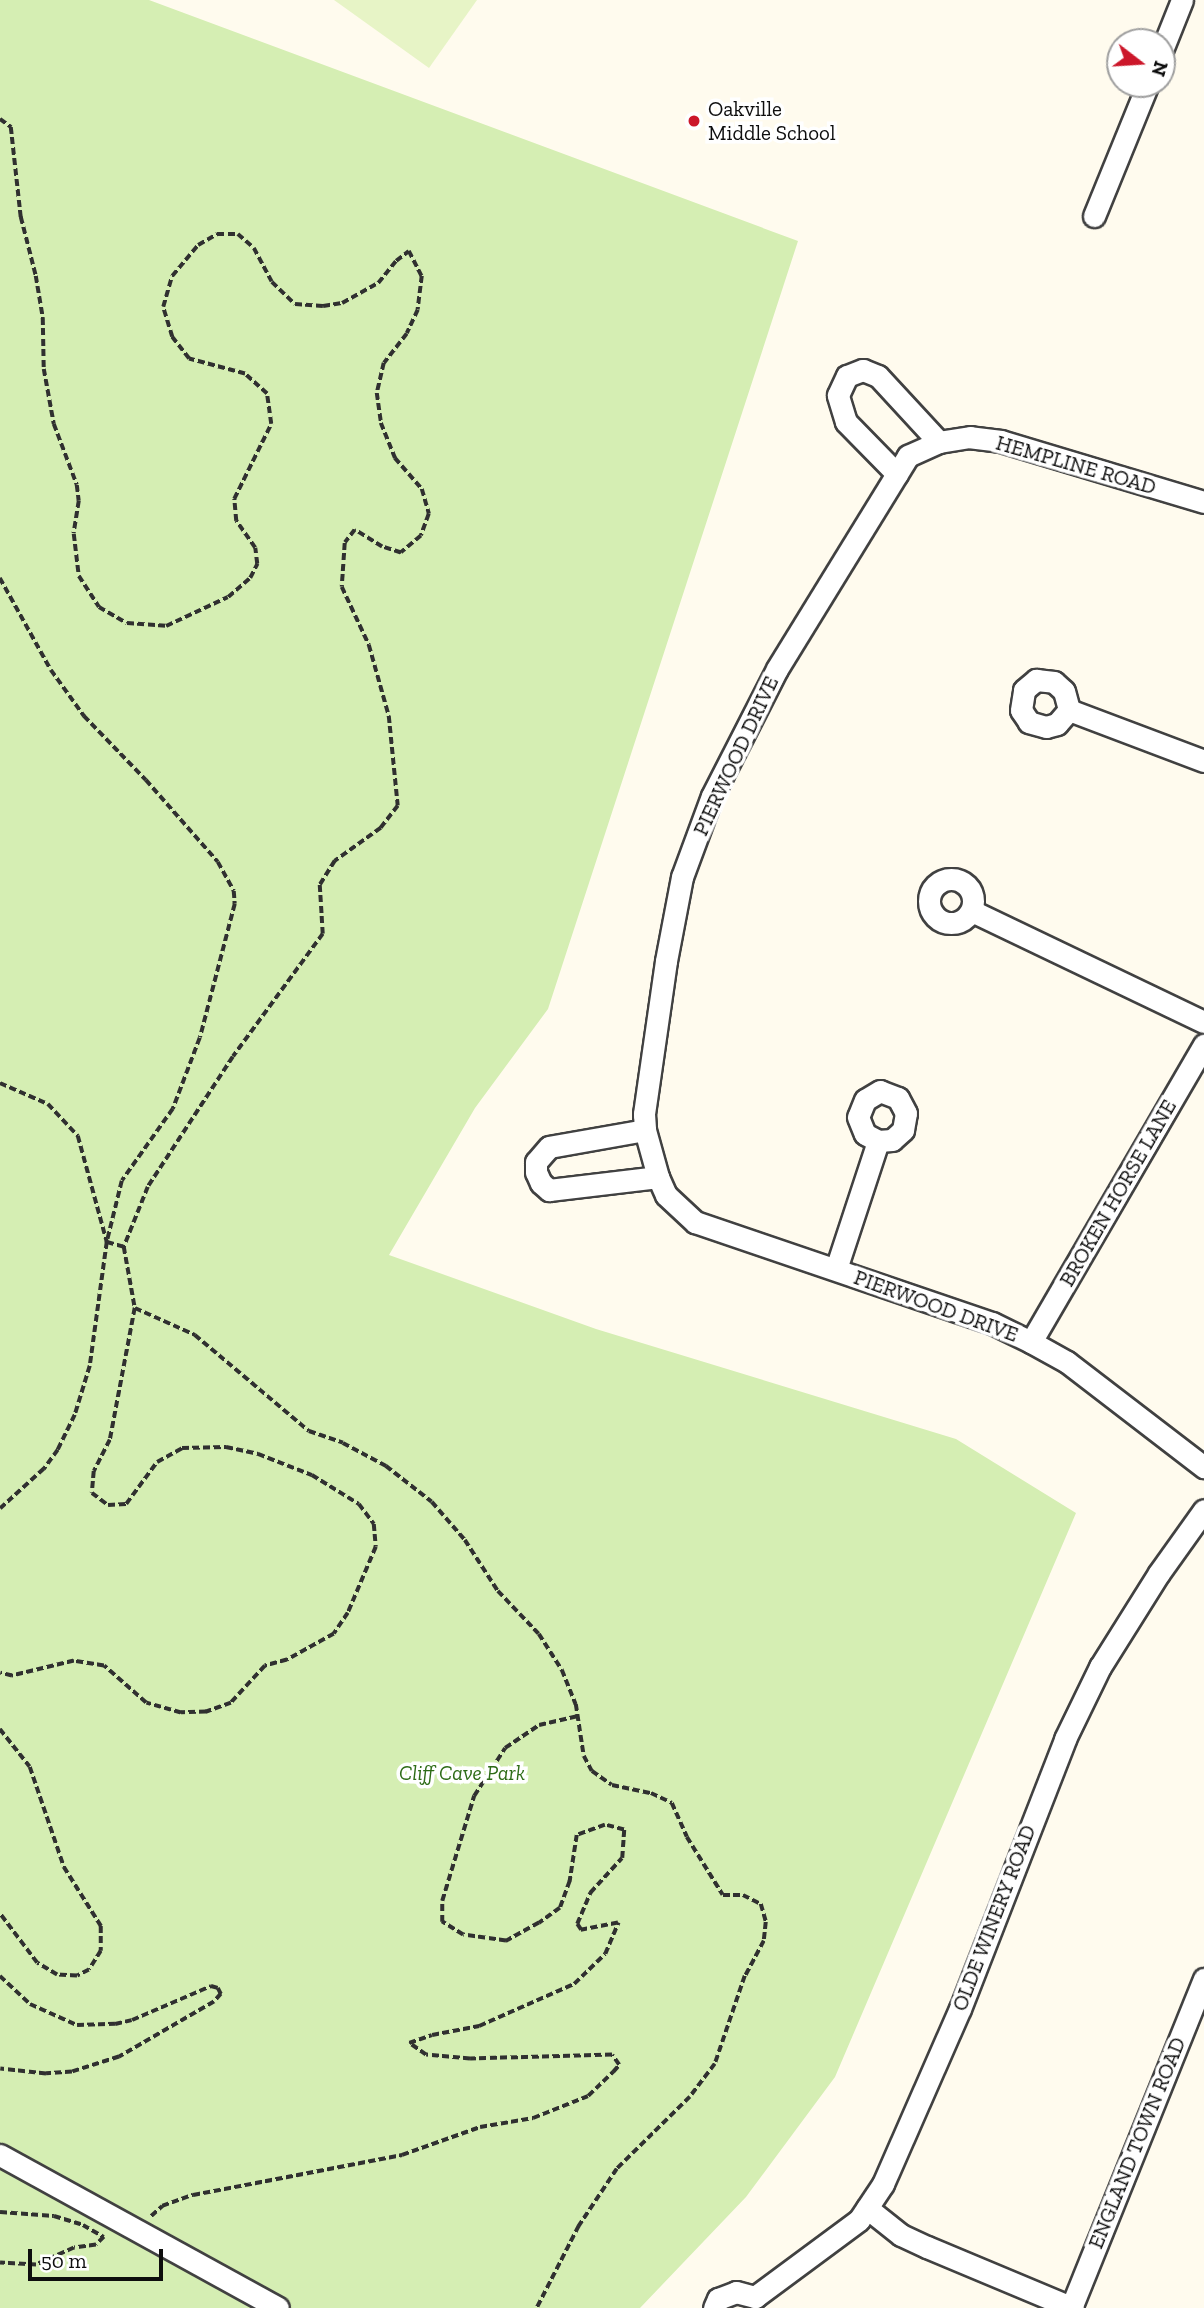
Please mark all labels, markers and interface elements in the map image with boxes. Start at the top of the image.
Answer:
north arrow [1106,28,1176,98]
text: N [1147,58,1173,79]
place label: Oakville Middle School [708,96,835,146]
marker: Oakville Middle School [686,113,702,129]
street label: HEMPLINE ROAD [993,430,1159,500]
street label: PIERWOOD DRIVE [688,672,784,840]
street label: BROKEN HORSE LANE [1054,1095,1182,1291]
street label: PIERWOOD DRIVE [850,1265,1022,1347]
park label: Cliff Cave Park [399,1760,525,1786]
street label: OLDE WINERY ROAD [947,1821,1041,2015]
street label: ENGLAND TOWN ROAD [1083,2034,1191,2252]
scale bar [32,2234,166,2278]
text: 50 m [41,2248,87,2273]

